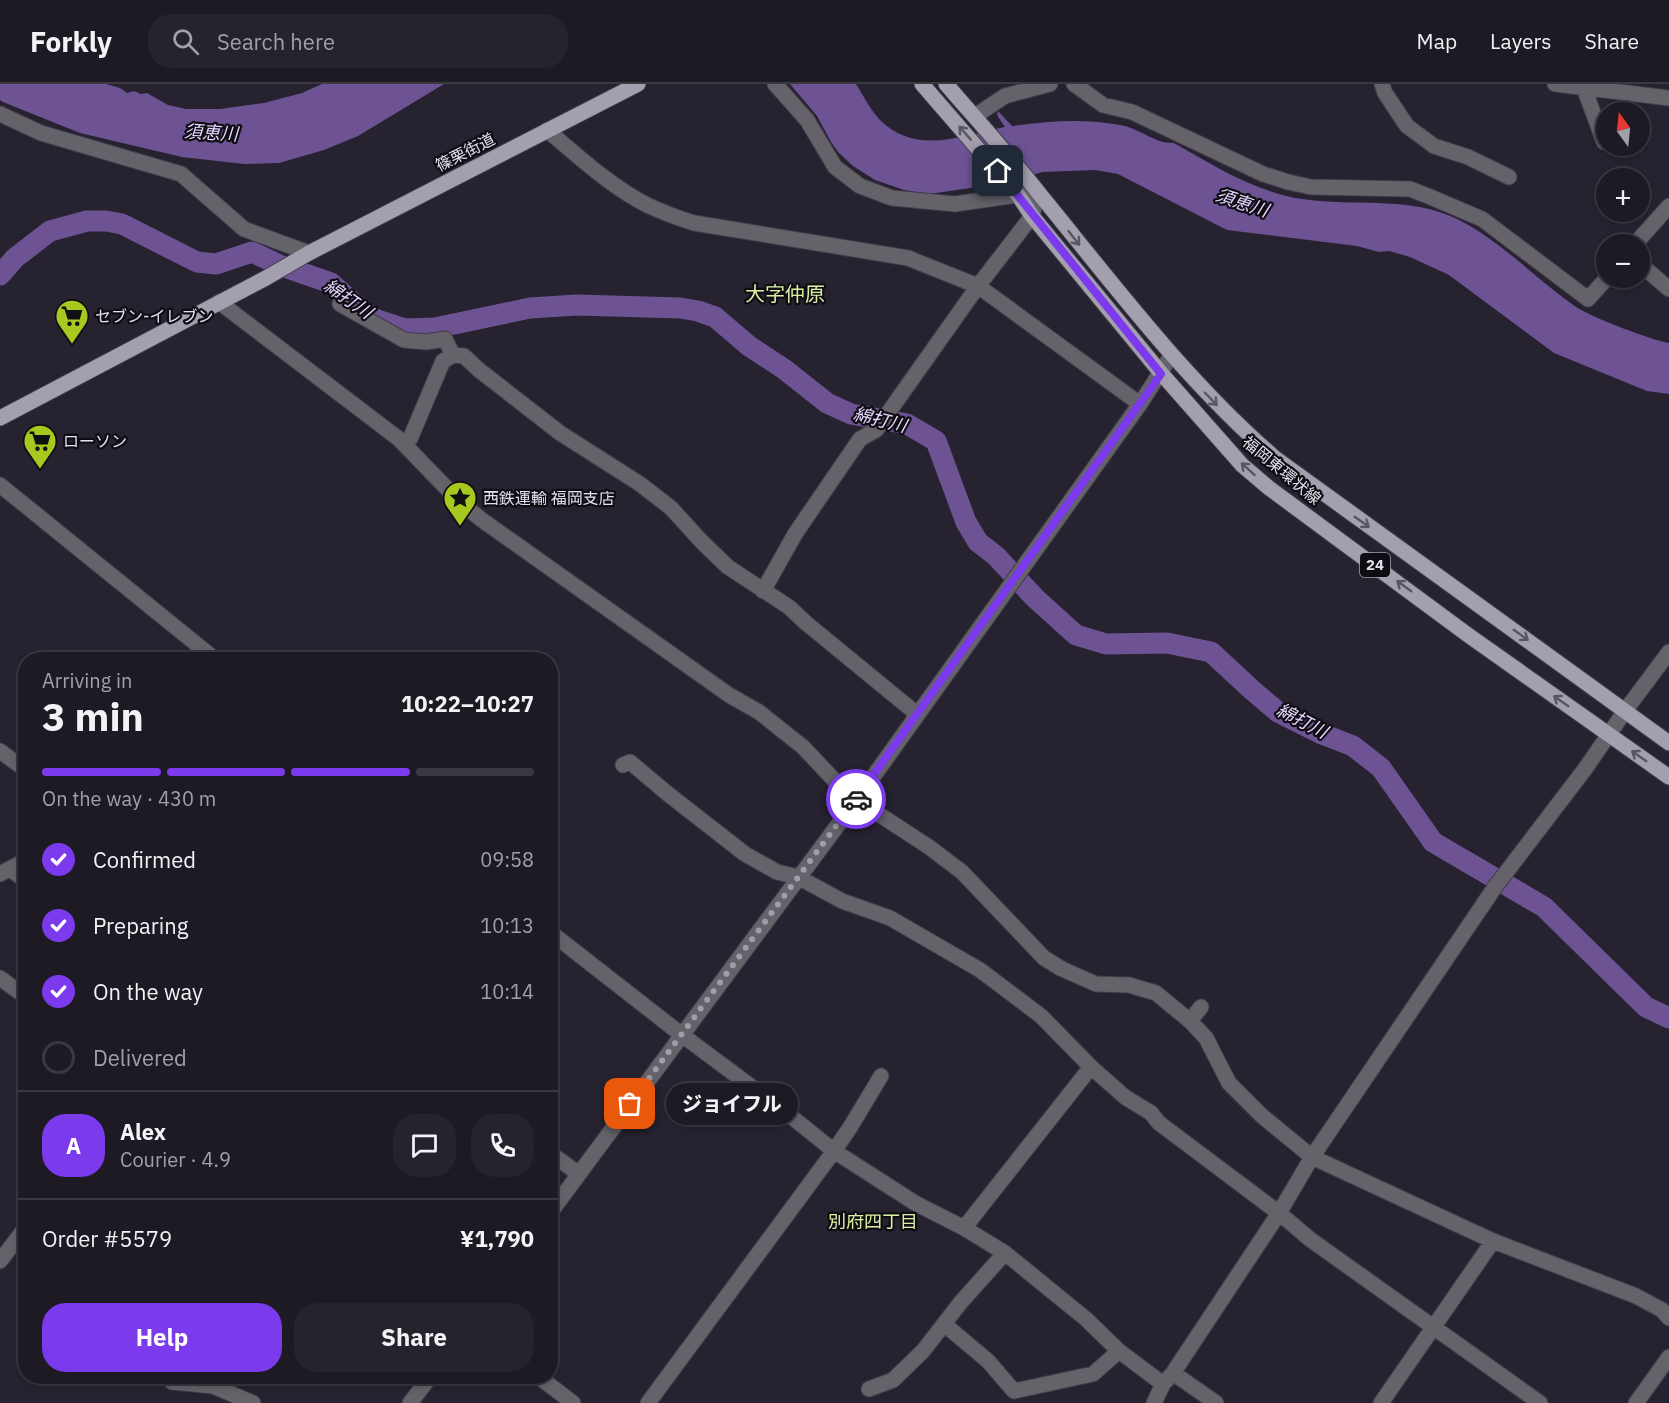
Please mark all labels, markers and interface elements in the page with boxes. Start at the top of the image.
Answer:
search box [148,14,568,68]
text: Forkly [30,23,112,60]
icon: search [169,25,202,58]
text: Search here [217,27,335,56]
text: Map [1417,27,1457,55]
text: Layers [1490,27,1552,55]
text: Share [1585,27,1639,55]
north arrow [1596,102,1650,156]
map controls [1596,102,1650,288]
water label: 須恵川 [183,120,241,146]
one-way arrow [958,125,971,141]
street label: 篠栗街道 [432,129,498,175]
pin [972,145,1023,196]
icon: home [981,154,1014,187]
button: + [1596,168,1650,222]
water label: 須恵川 [1213,183,1273,222]
one-way arrow [1067,230,1080,246]
button: − [1596,234,1650,288]
water label: 綿打川 [320,274,379,325]
district label: 大字仲原 [745,280,825,307]
supermarket icon: セブン-イレブン [54,298,90,345]
place label: セブン-イレブン [95,306,213,326]
one-way arrow [1204,391,1219,406]
water label: 綿打川 [851,402,911,438]
supermarket icon: ローソン [22,423,58,470]
place label: ローソン [63,431,127,451]
street label: 福岡東環状線 [1239,431,1325,509]
one-way arrow [1240,462,1255,476]
place icon: 西鉄運輸 福岡支店 [442,480,478,527]
place label: 西鉄運輸 福岡支店 [483,488,615,508]
one-way arrow [1354,515,1370,528]
road number: 24 [1360,553,1390,577]
one-way arrow [1396,580,1412,592]
one-way arrow [1512,629,1528,641]
text: Arriving in [42,667,132,694]
text: 10:22–10:27 [401,689,534,718]
text: 3 min [42,691,144,742]
one-way arrow [1553,695,1569,707]
water label: 綿打川 [1273,698,1333,744]
one-way arrow [1631,750,1647,762]
courier [826,769,886,829]
icon: car [840,783,873,816]
text: On the way · 430 m [42,785,216,812]
icon: check [42,843,75,876]
text: Confirmed [93,845,196,874]
text: 09:58 [480,846,534,873]
icon: check [42,909,75,942]
text: Preparing [93,911,188,940]
text: 10:13 [480,912,534,939]
icon: check [42,975,75,1008]
text: On the way [93,977,203,1006]
text: 10:14 [480,978,534,1005]
text: Delivered [93,1043,187,1072]
pin [604,1078,655,1129]
callout: ジョイフル [666,1083,798,1125]
icon: bag [613,1087,646,1120]
text: ジョイフル [682,1090,782,1117]
button: chat [393,1114,456,1177]
button: phone [471,1114,534,1177]
text: Alex [120,1117,166,1146]
text: A [66,1131,81,1160]
text: Courier · 4.9 [120,1146,231,1173]
district label: 別府四丁目 [828,1210,918,1233]
text: Order #5579 [42,1224,172,1253]
text: ¥1,790 [460,1224,534,1253]
button: Help [42,1303,282,1372]
button: Share [294,1303,534,1372]

